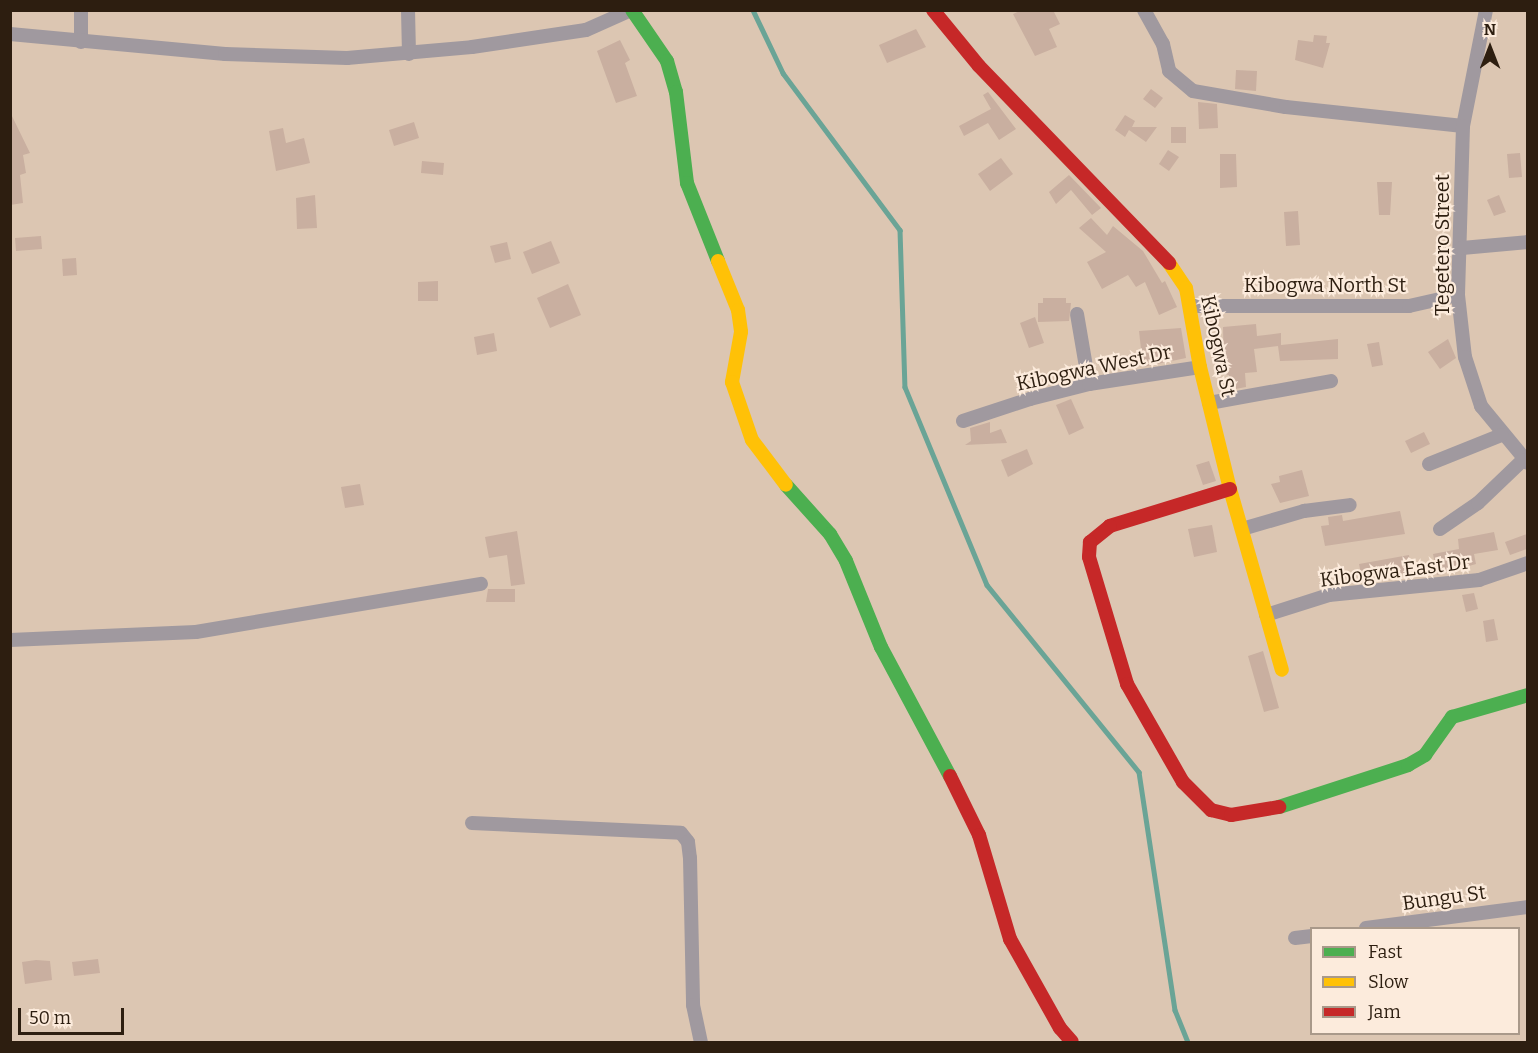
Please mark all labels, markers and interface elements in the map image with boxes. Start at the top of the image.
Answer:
north arrow [1460,18,1520,78]
text: N [1484,20,1496,39]
street label: Tegetero Street [1430,174,1454,316]
street label: Kibogwa North St [1244,273,1406,297]
street label: Kibogwa St [1196,293,1240,399]
street label: Kibogwa West Dr [1014,340,1174,396]
street label: Kibogwa East Dr [1319,550,1471,592]
street label: Bungu St [1401,880,1487,916]
legend [1310,927,1520,1035]
text: Fast [1368,941,1403,963]
text: Slow [1368,971,1408,993]
scale bar [21,996,128,1034]
text: Jam [1368,1001,1401,1023]
text: 50 m [29,1007,71,1029]

